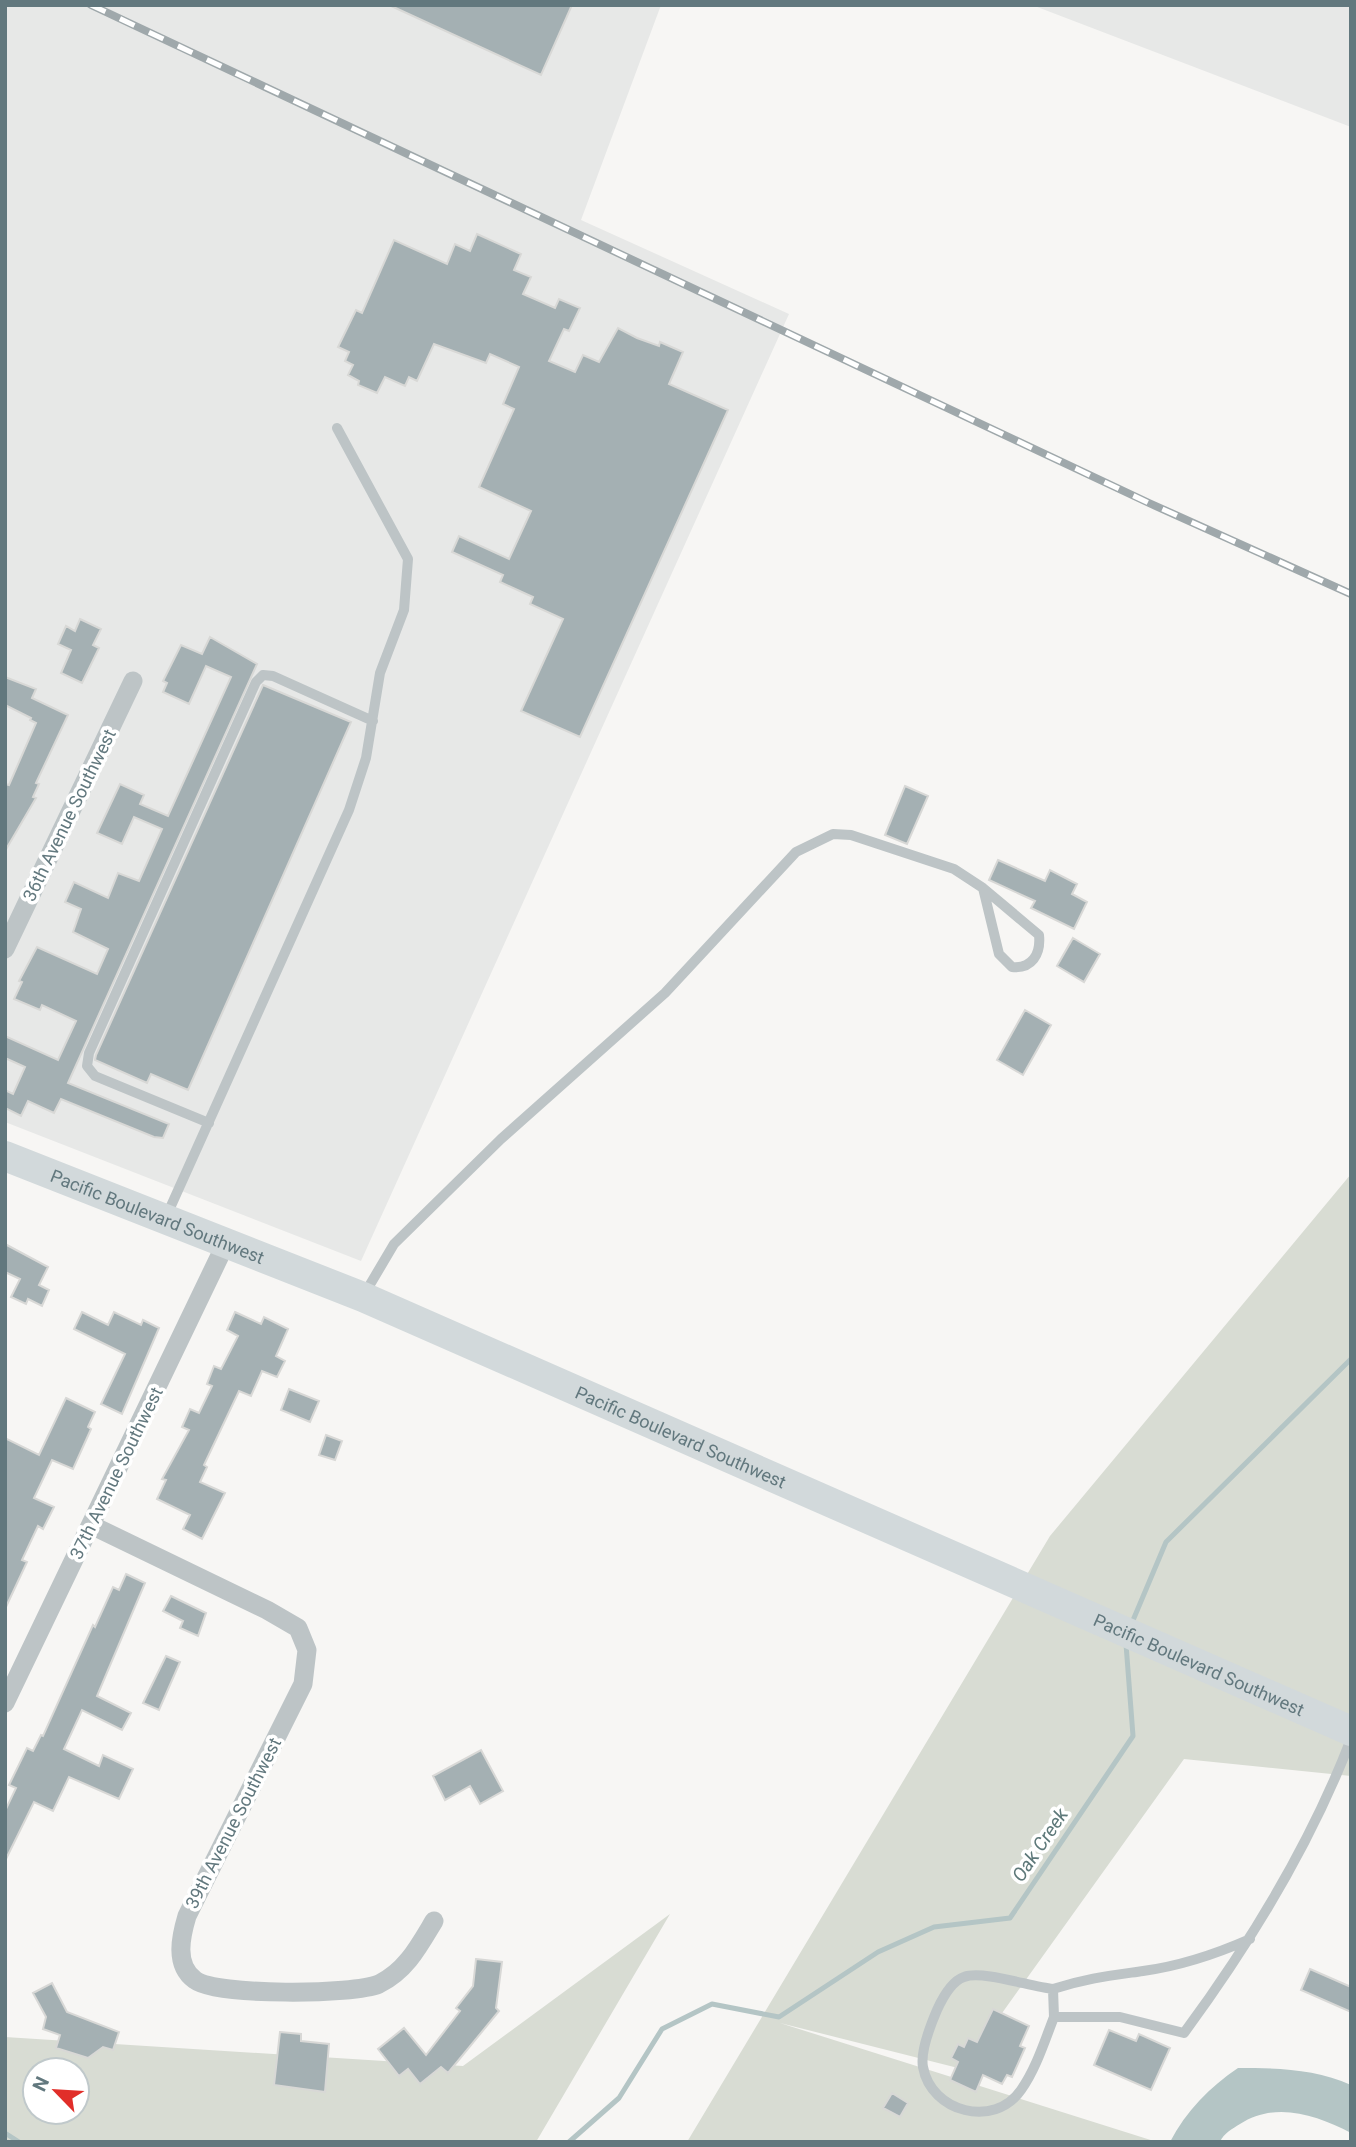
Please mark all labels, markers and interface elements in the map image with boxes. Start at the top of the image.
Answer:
street label: 36th Avenue Southwest [18,725,120,904]
street label: Pacific Boulevard Southwest [48,1165,268,1268]
street label: Pacific Boulevard Southwest [572,1381,790,1492]
street label: 37th Avenue Southwest [65,1383,167,1562]
street label: Pacific Boulevard Southwest [1091,1609,1308,1720]
street label: 39th Avenue Southwest [181,1734,285,1912]
water label: Oak Creek [1007,1803,1073,1886]
north arrow [21,2056,91,2126]
text: N [28,2073,54,2095]

